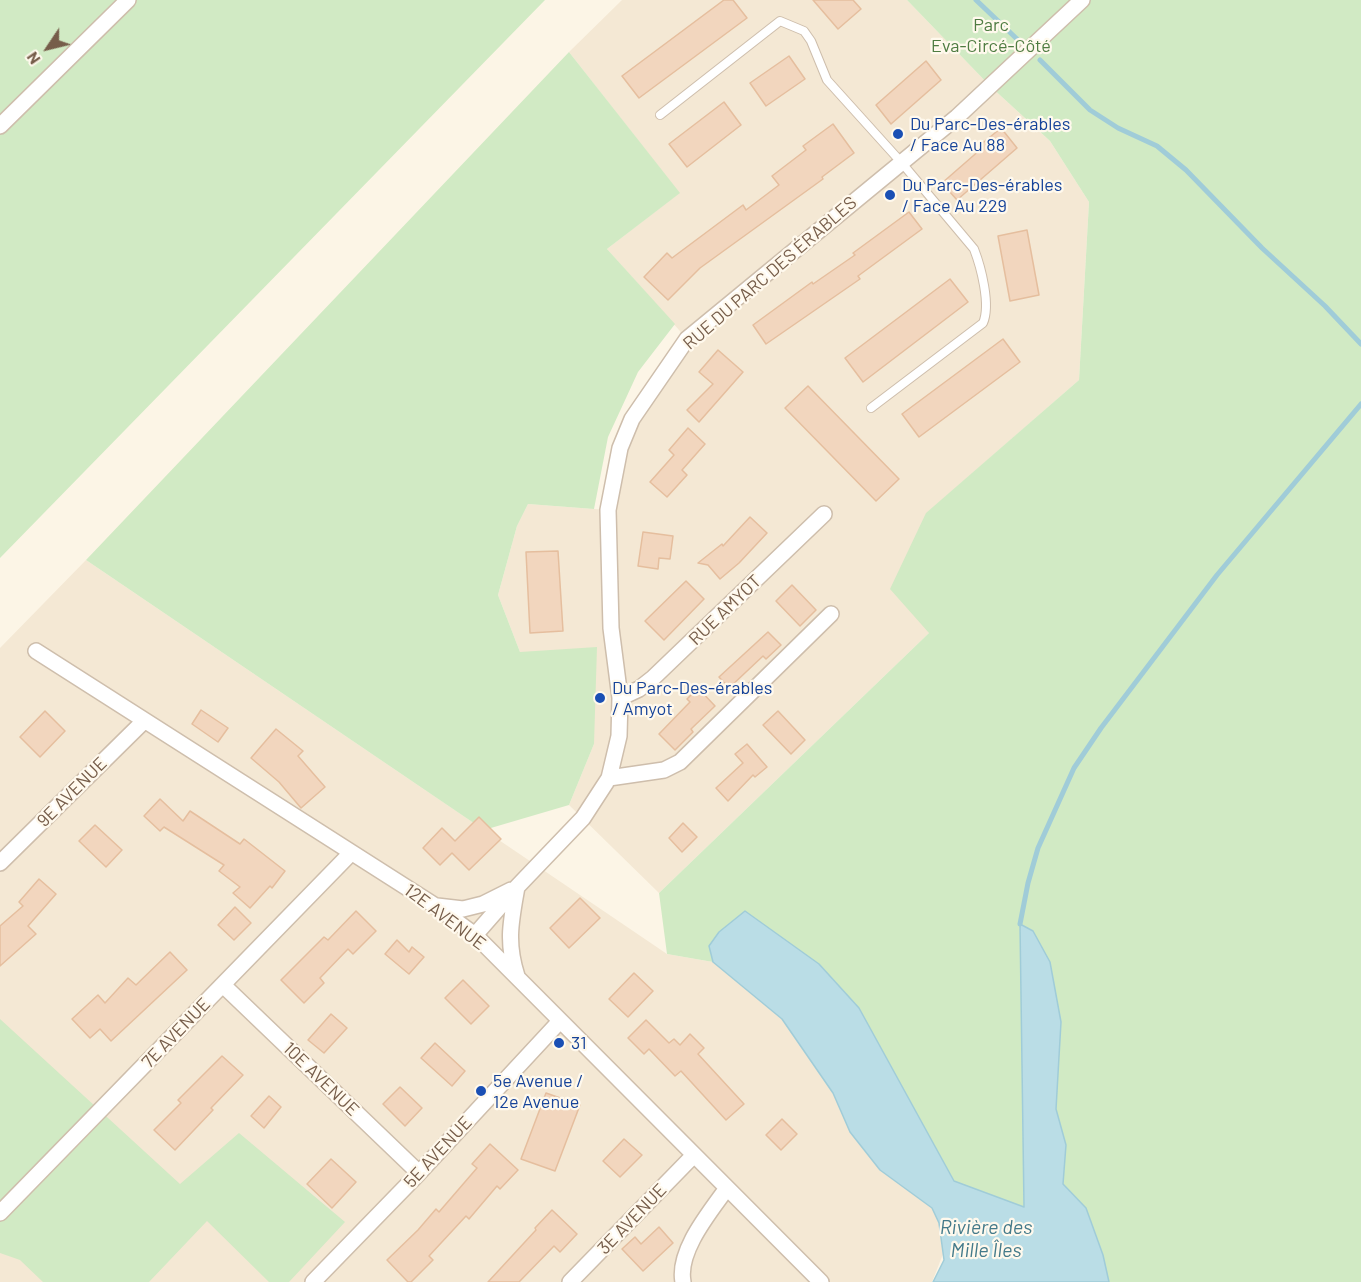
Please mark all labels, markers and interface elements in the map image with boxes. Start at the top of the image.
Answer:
park label: Parc Eva-Circé-Côté [931,14,1051,57]
north arrow [18,18,78,78]
text: N [22,49,44,68]
place label: Du Parc-Des-érables / Face Au 88 [910,113,1070,156]
marker: Du Parc-Des-érables / Face Au 88 [891,127,905,141]
place label: Du Parc-Des-érables / Face Au 229 [902,174,1062,216]
marker: Du Parc-Des-érables / Face Au 229 [883,188,897,202]
street label: RUE DU PARC DES ÉRABLES [679,192,861,354]
street label: RUE AMYOT [684,570,766,650]
place label: Du Parc-Des-érables / Amyot [612,677,772,720]
marker: Du Parc-Des-érables / Amyot [593,691,607,705]
street label: 9E AVENUE [33,753,111,831]
street label: 12E AVENUE [400,879,490,955]
street label: 7E AVENUE [137,993,215,1073]
place label: 31 [571,1032,586,1054]
marker: 31 [552,1036,566,1050]
street label: 10E AVENUE [279,1038,363,1120]
place label: 5e Avenue / 12e Avenue [493,1070,583,1112]
marker: 5e Avenue / 12e Avenue [474,1084,488,1098]
street label: 5E AVENUE [399,1112,477,1192]
street label: 3E AVENUE [593,1179,671,1259]
water label: Rivière des Mille Îles [940,1215,1032,1262]

